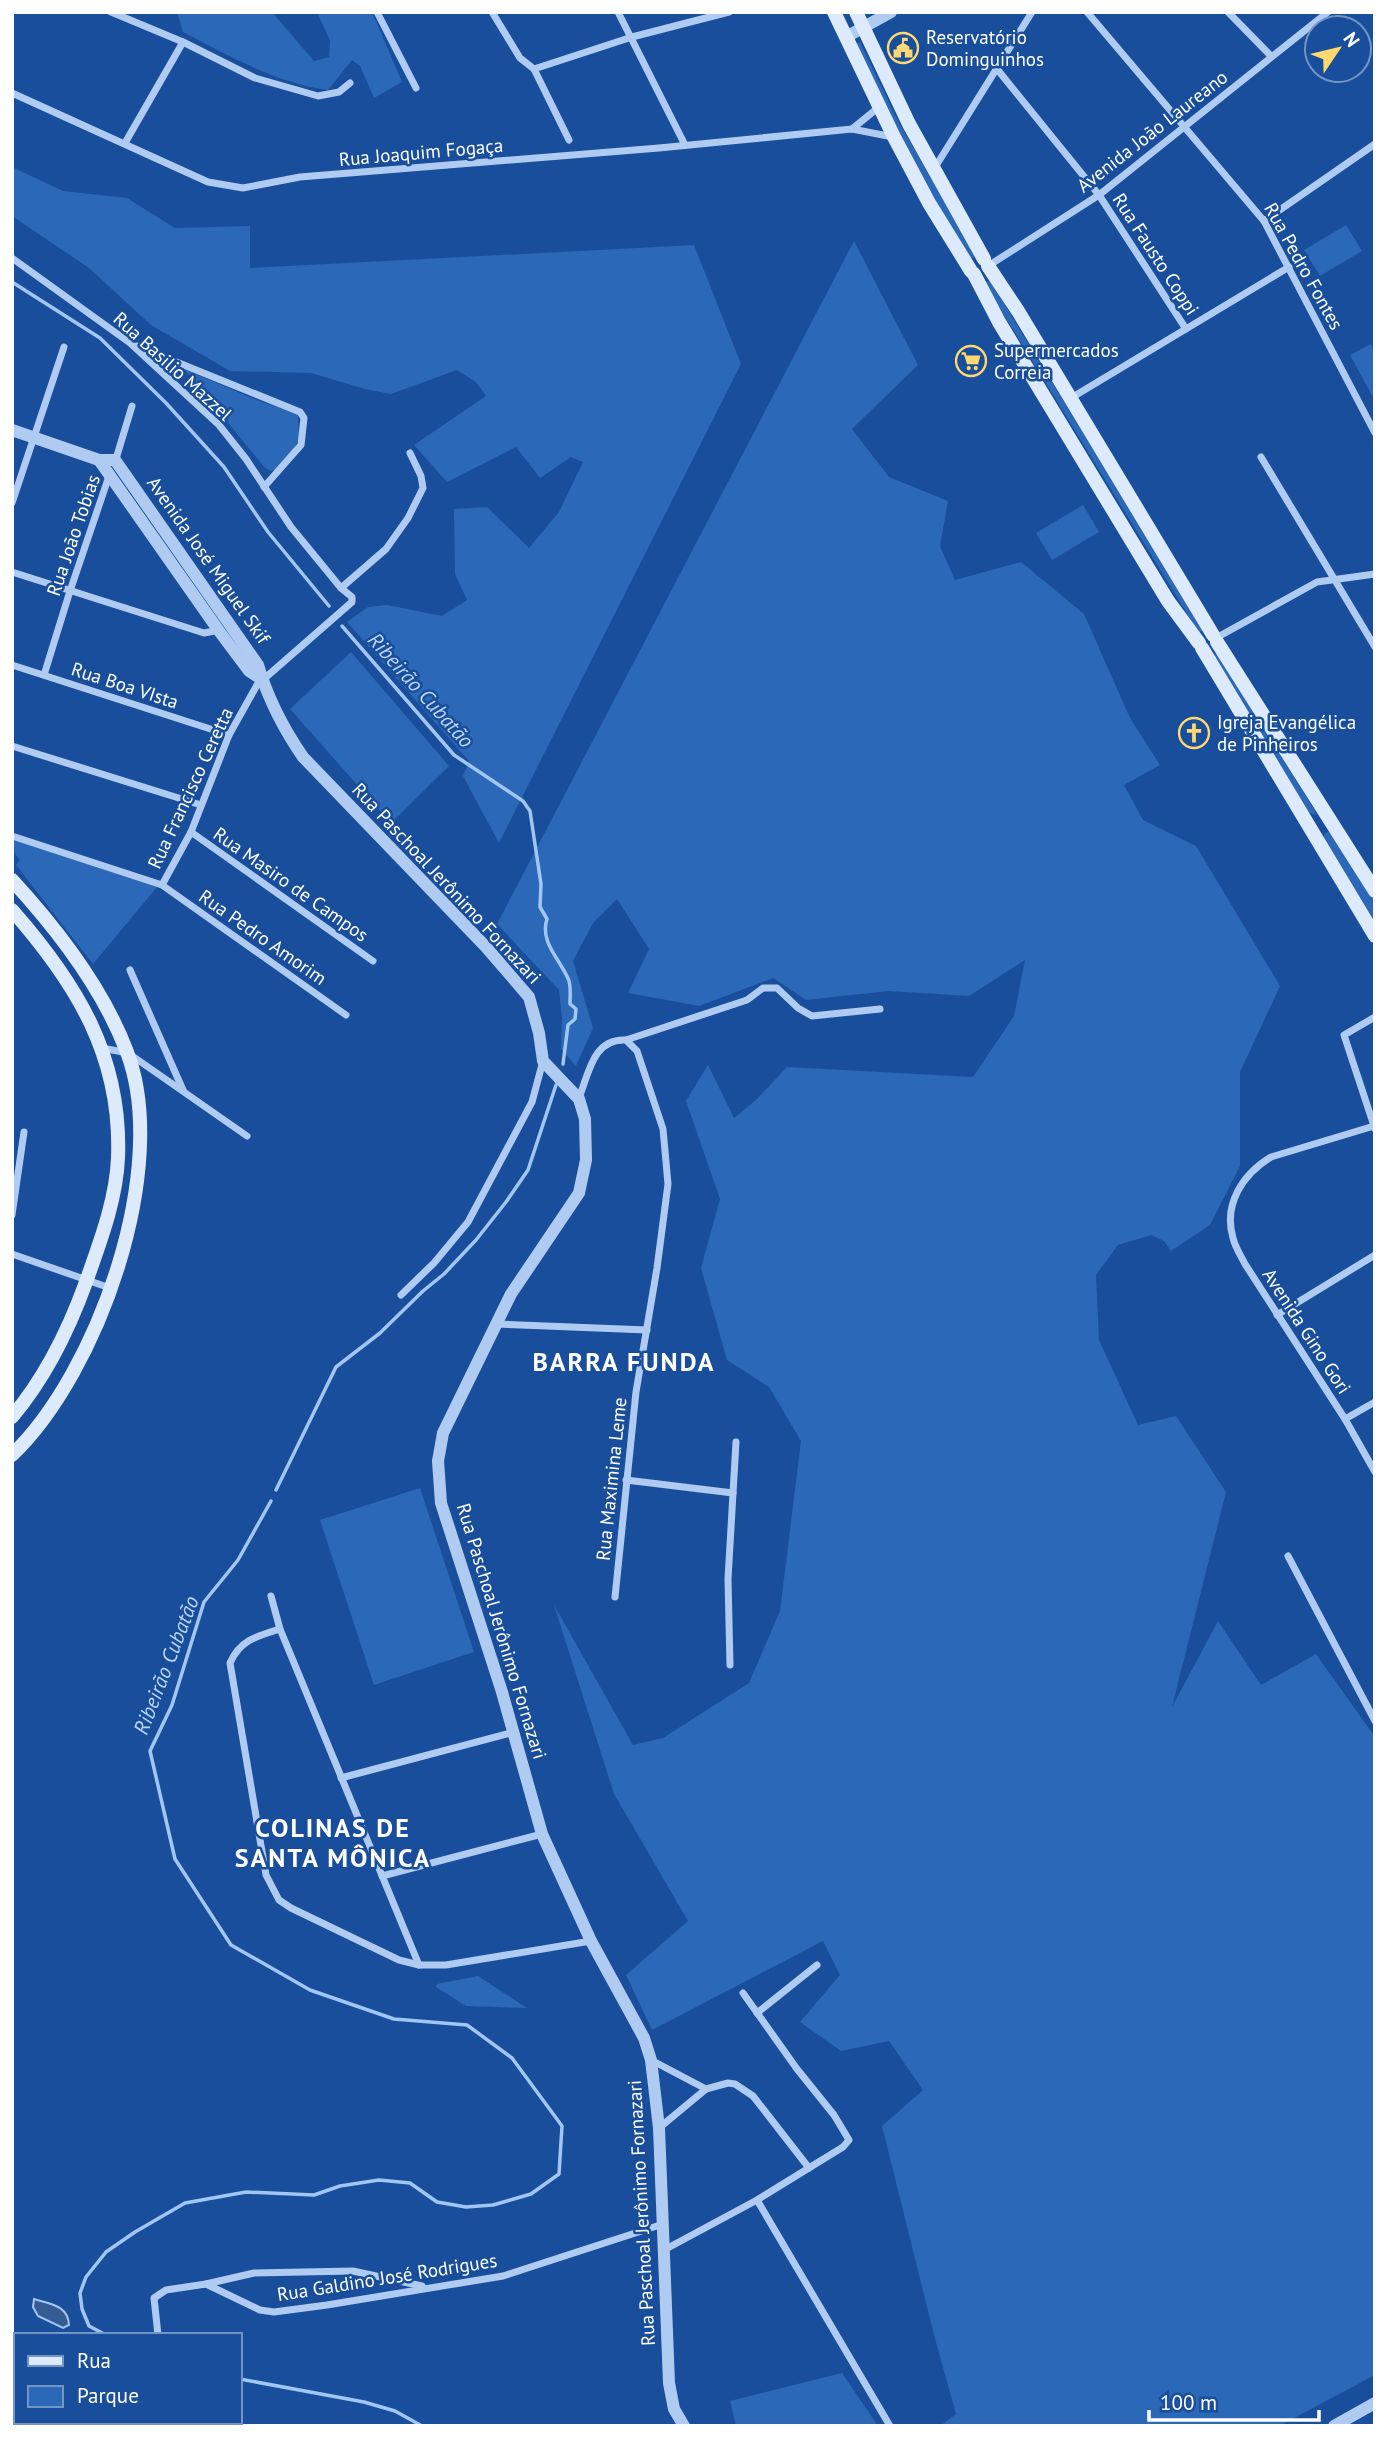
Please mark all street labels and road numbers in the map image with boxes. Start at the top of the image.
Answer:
street label: Avenida João Laureano [1072,65,1232,197]
street label: Rua Joaquim Fogaça [338,133,504,171]
street label: Rua Fausto Coppi [1108,188,1204,320]
street label: Rua Pedro Fontes [1259,198,1349,334]
street label: Rua Basilio Mazzel [109,306,238,426]
street label: Rua João Tobias [41,471,105,599]
street label: Avenida José Miguel Skif [142,472,276,649]
street label: Rua Boa VIsta [68,656,182,714]
street label: Rua Francisco Ceretta [142,704,238,872]
street label: Rua Paschoal Jerônimo Fornazari [347,777,547,989]
street label: Rua Masiro de Campos [209,821,373,947]
street label: Rua Pedro Amorim [194,884,332,990]
street label: Avenida Gino Gori [1257,1264,1357,1398]
street label: Rua Maximina Leme [590,1396,632,1562]
street label: Rua Paschoal Jerônimo Fornazari [452,1500,552,1762]
street label: Rua Paschoal Jerônimo Fornazari [622,2079,660,2347]
street label: Rua Galdino José Rodrigues [275,2248,499,2306]

